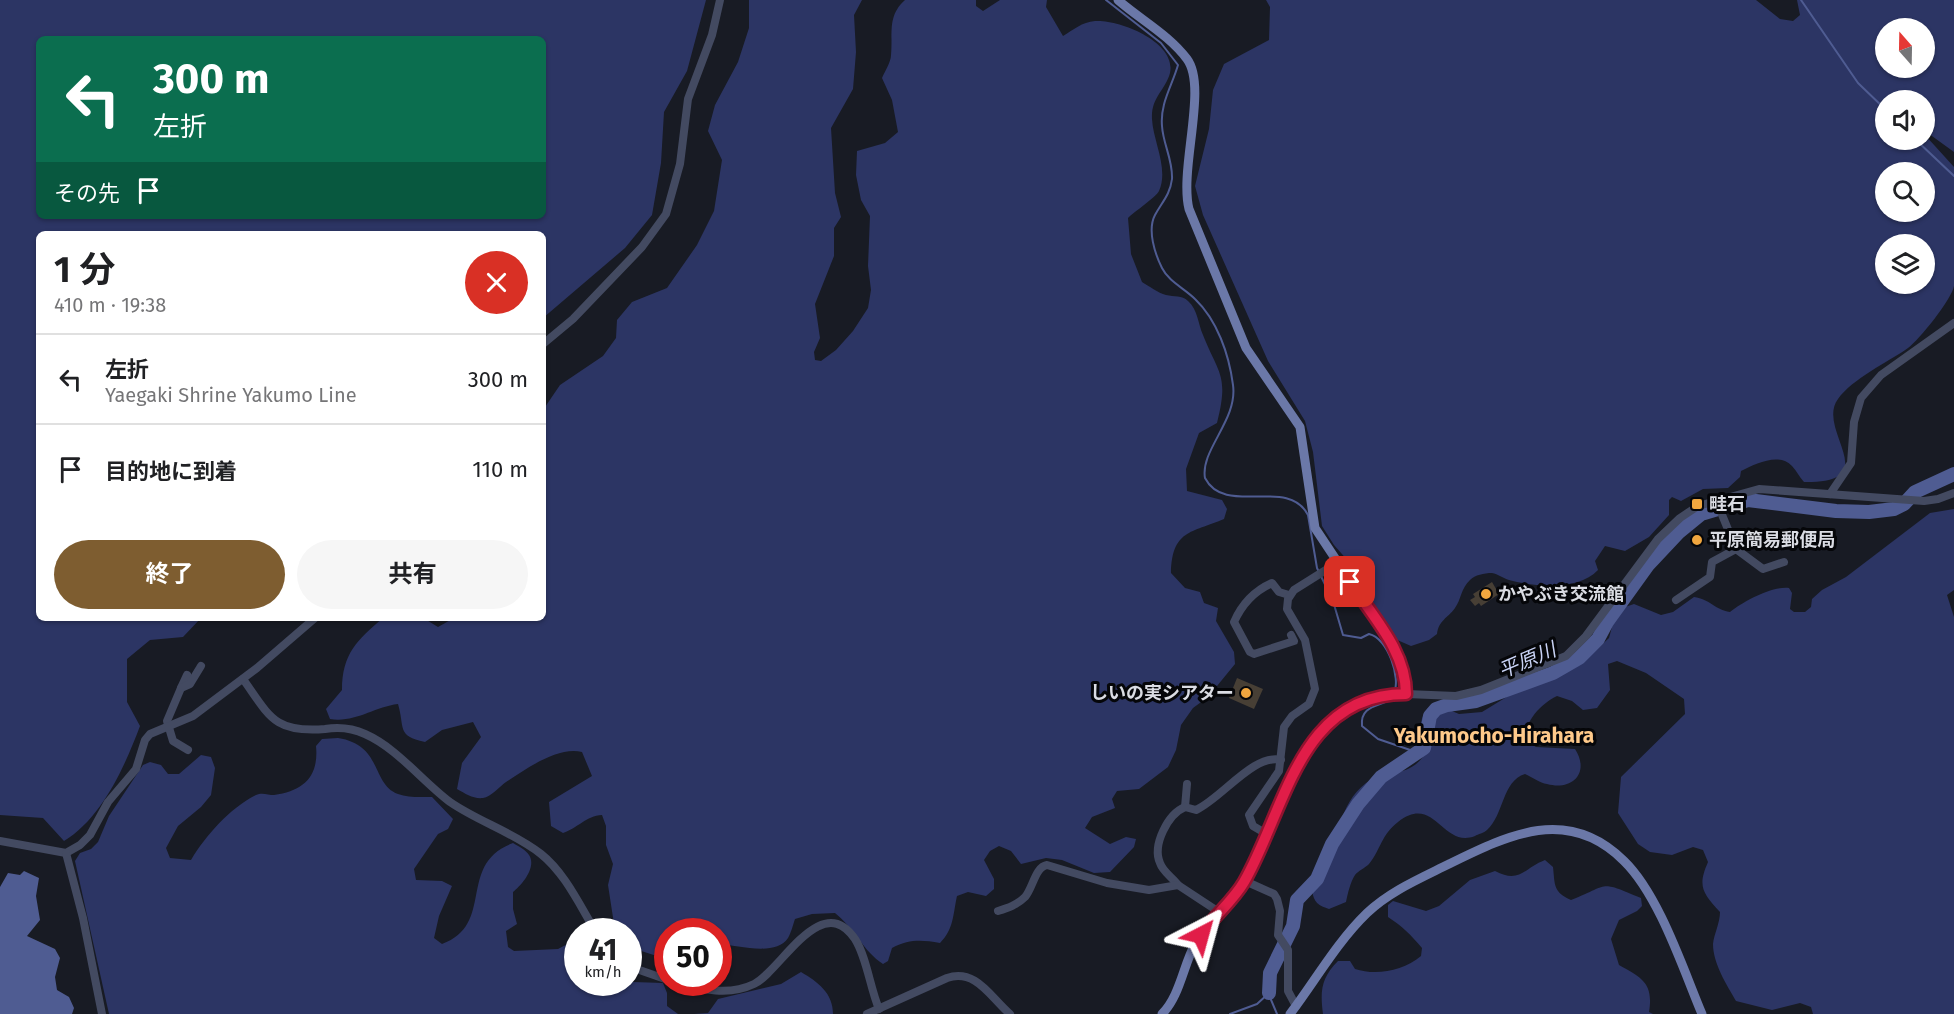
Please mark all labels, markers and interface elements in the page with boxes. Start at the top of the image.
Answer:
north arrow [1875,18,1935,78]
map controls [1875,18,1935,294]
text: 300 m [153,54,269,104]
icon: left [54,60,132,138]
button: sound [1875,90,1935,150]
text: 左折 [153,111,207,143]
button: search [1875,162,1935,222]
icon: arrive [132,174,165,207]
text: その先 [54,180,120,207]
button: layers [1875,234,1935,294]
text: 1 分 [54,248,115,292]
button: close [465,251,528,314]
text: 410 m · 19:38 [54,293,166,317]
text: 左折 [105,356,149,383]
icon: left [54,363,87,396]
text: 300 m [468,366,528,393]
text: Yaegaki Shrine Yakumo Line [105,383,357,407]
icon: arrive [54,453,87,486]
text: 110 m [472,456,528,483]
text: 目的地に到着 [105,458,237,485]
place label: 畦石 [1709,493,1745,515]
marker: 畦石 [1690,497,1704,511]
place label: 平原簡易郵便局 [1709,529,1835,551]
marker: 平原簡易郵便局 [1690,533,1704,547]
button: 終了 [54,540,285,609]
button: 共有 [297,540,528,609]
pin [1324,556,1375,607]
icon: arrive [1333,565,1366,598]
place label: かやぶき交流館 [1498,583,1624,605]
marker: かやぶき交流館 [1479,587,1493,601]
water label: 平原川 [1495,636,1561,683]
place label: しいの実シアター [1090,682,1234,704]
marker: しいの実シアター [1239,686,1253,700]
district label: Yakumocho-Hirahara [1393,723,1594,749]
position arrow [1169,903,1233,967]
speed limit sign: 50 [654,918,732,996]
text: 41 [589,932,617,968]
text: km/h [584,963,622,981]

